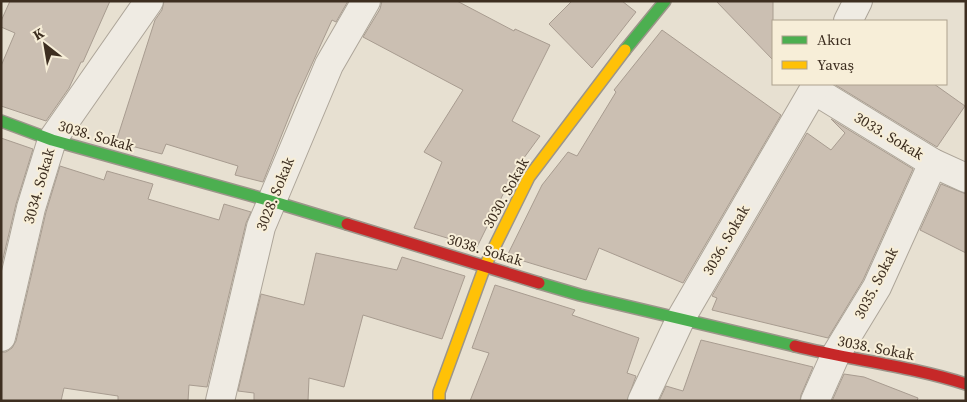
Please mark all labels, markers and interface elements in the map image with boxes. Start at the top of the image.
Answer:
north arrow [20,20,70,70]
legend [772,20,947,85]
text: K [29,23,48,45]
text: Akıcı [817,29,851,50]
text: Yavaş [817,54,854,75]
street label: 3033. Sokak [851,107,929,165]
street label: 3038. Sokak [56,115,137,157]
street label: 3034. Sokak [18,145,60,226]
street label: 3028. Sokak [250,153,299,234]
street label: 3030. Sokak [478,153,534,232]
street label: 3036. Sokak [697,200,755,279]
street label: 3038. Sokak [445,228,526,271]
street label: 3035. Sokak [849,243,903,322]
street label: 3038. Sokak [836,330,917,365]

